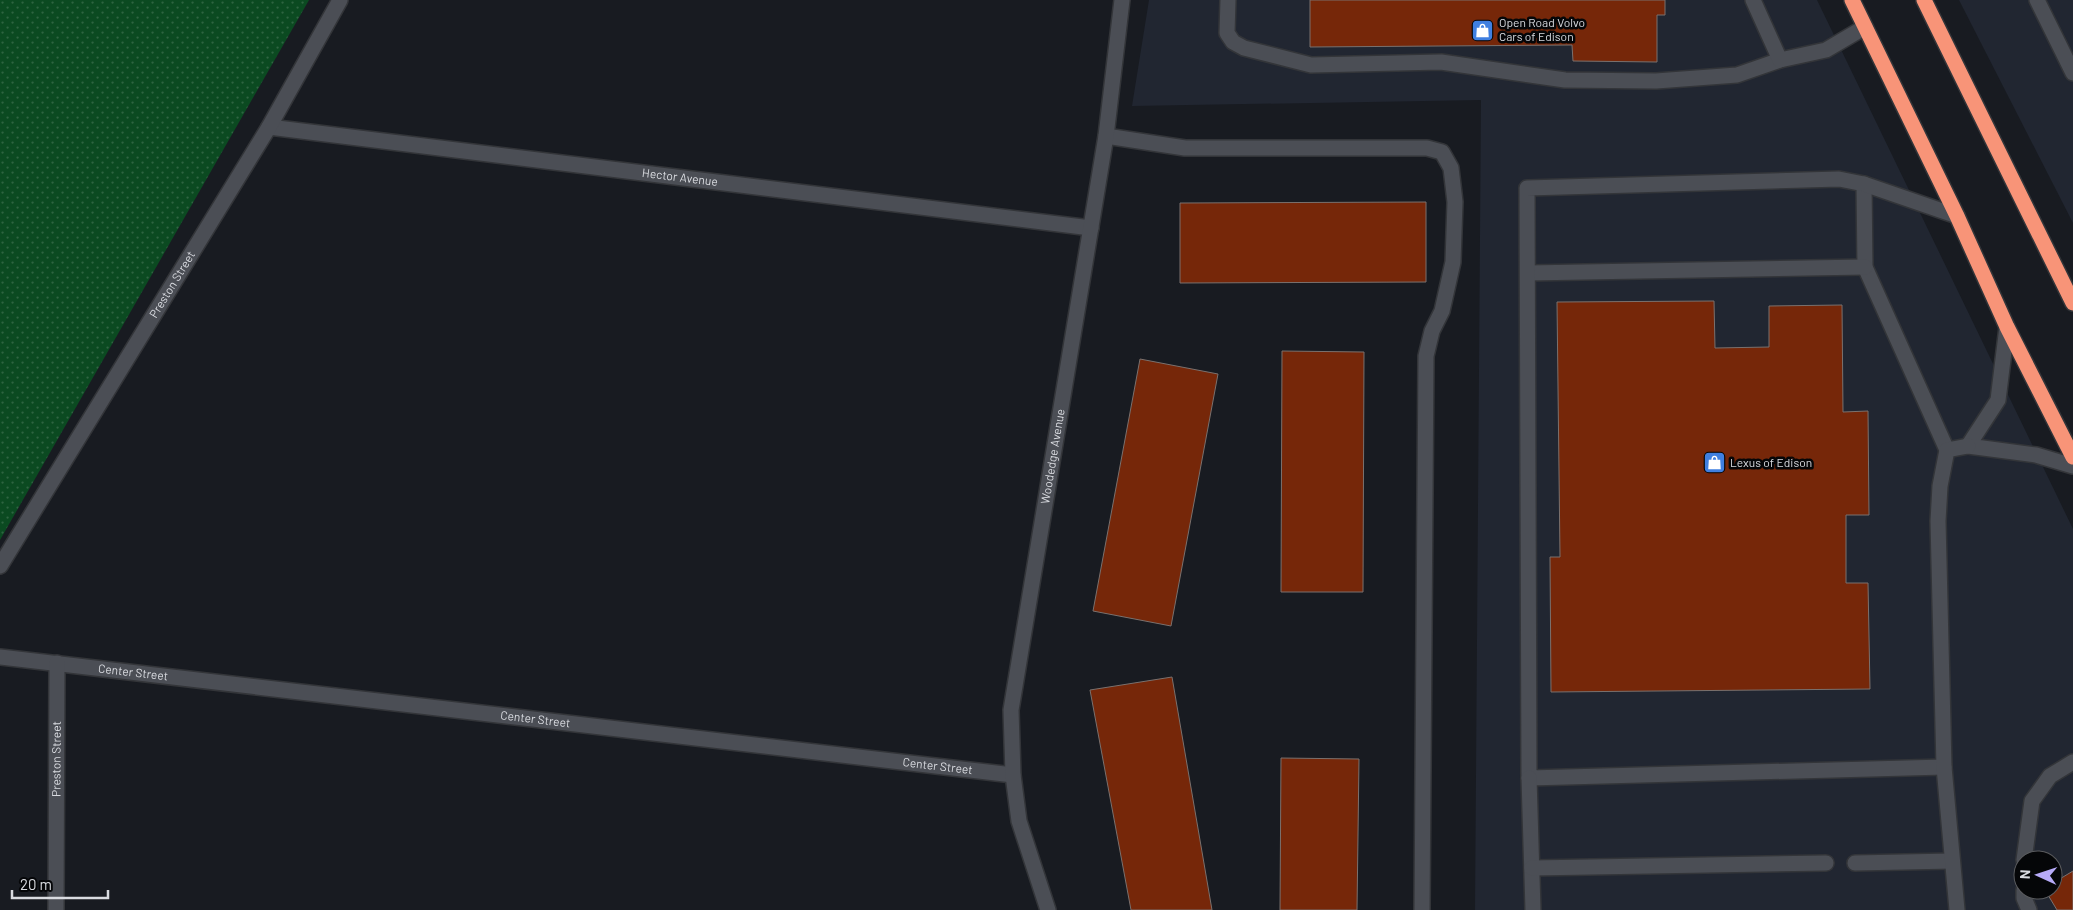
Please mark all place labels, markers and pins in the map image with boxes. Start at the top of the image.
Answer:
place label: Open Road Volvo Cars of Edison [1499,15,1585,43]
shop icon: Open Road Volvo Cars of Edison [1471,18,1495,42]
shop icon: Lexus of Edison [1702,451,1726,475]
place label: Lexus of Edison [1730,455,1812,469]

